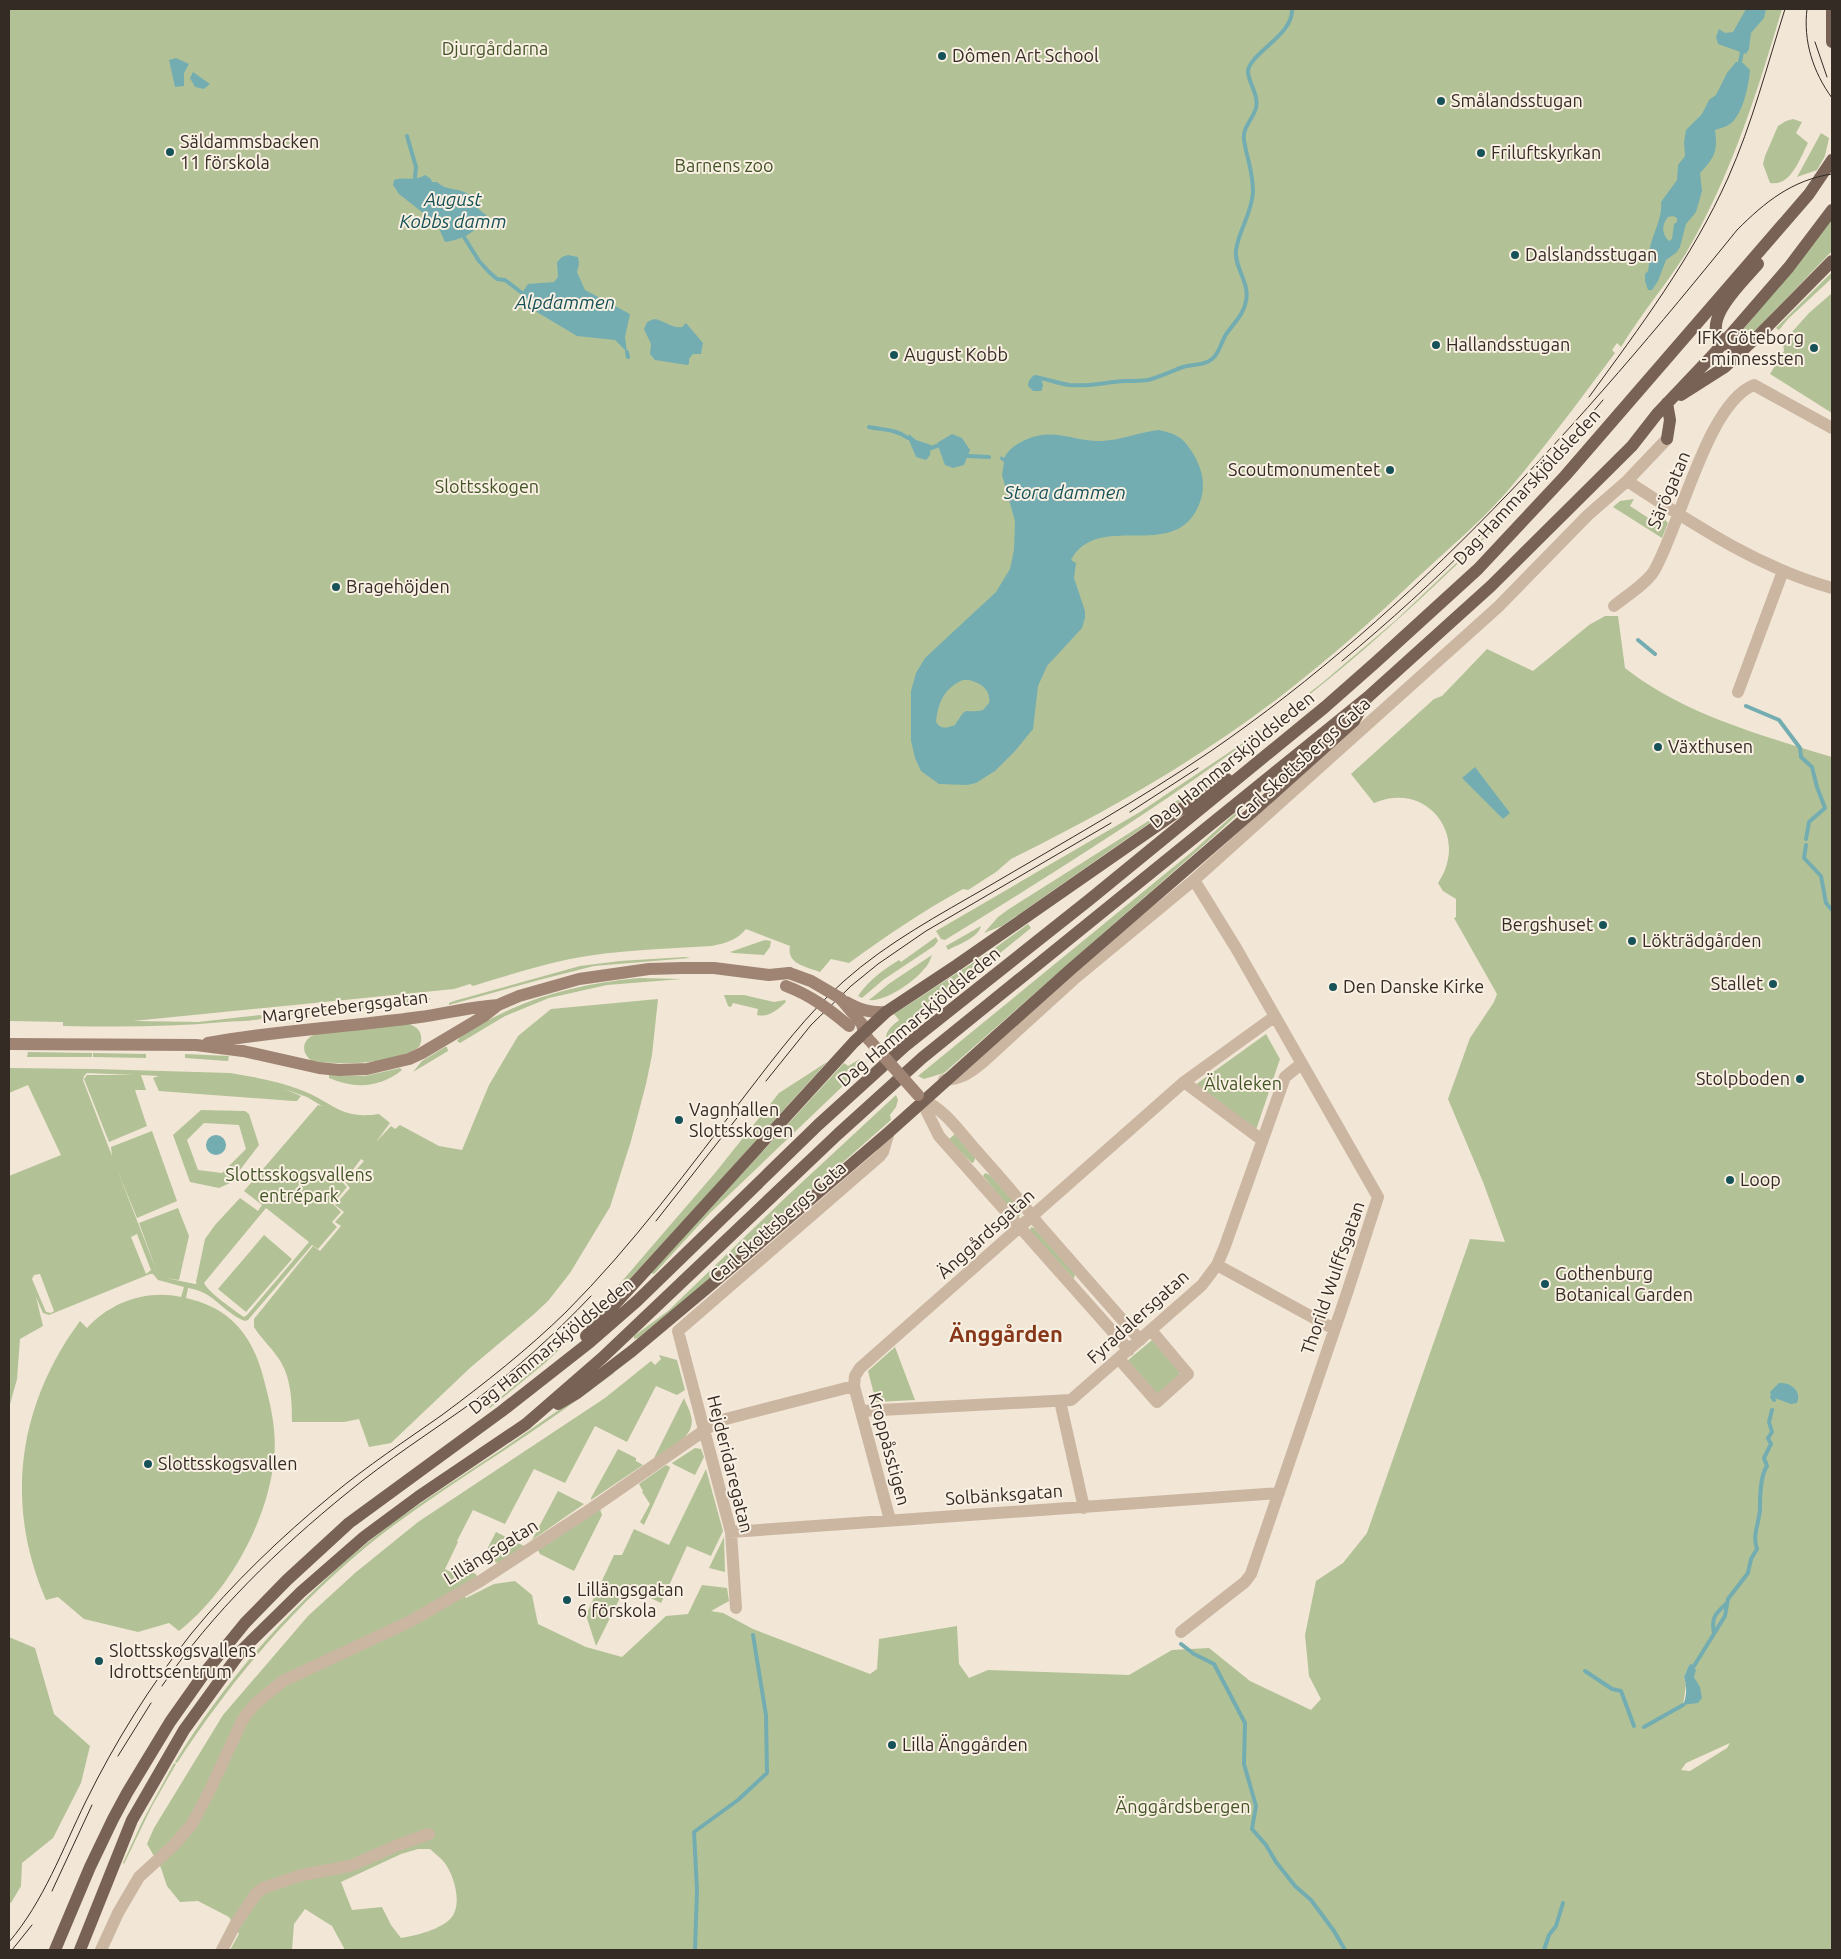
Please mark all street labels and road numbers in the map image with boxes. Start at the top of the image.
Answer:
street label: Dag Hammarskjöldsleden [1449,404,1604,568]
street label: Särögatan [1643,448,1693,531]
street label: Dag Hammarskjöldsleden [1145,687,1318,832]
street label: Carl Skottsbergs Gata [1231,693,1374,824]
street label: Dag Hammarskjöldsleden [833,942,1004,1090]
street label: Margretebergsgatan [261,986,429,1026]
street label: Carl Skottsbergs Gata [705,1157,849,1286]
street label: Änggårdsgatan [933,1185,1038,1282]
street label: Thorild Wulffsgatan [1296,1199,1368,1357]
street label: Fyradalersgatan [1083,1266,1192,1367]
street label: Dag Hammarskjöldsleden [464,1273,637,1418]
street label: Kroppåsstigen [865,1390,915,1507]
street label: Hejderidaregatan [704,1393,758,1535]
street label: Solbänksgatan [944,1480,1063,1508]
street label: Lillängsgatan [440,1514,541,1588]

